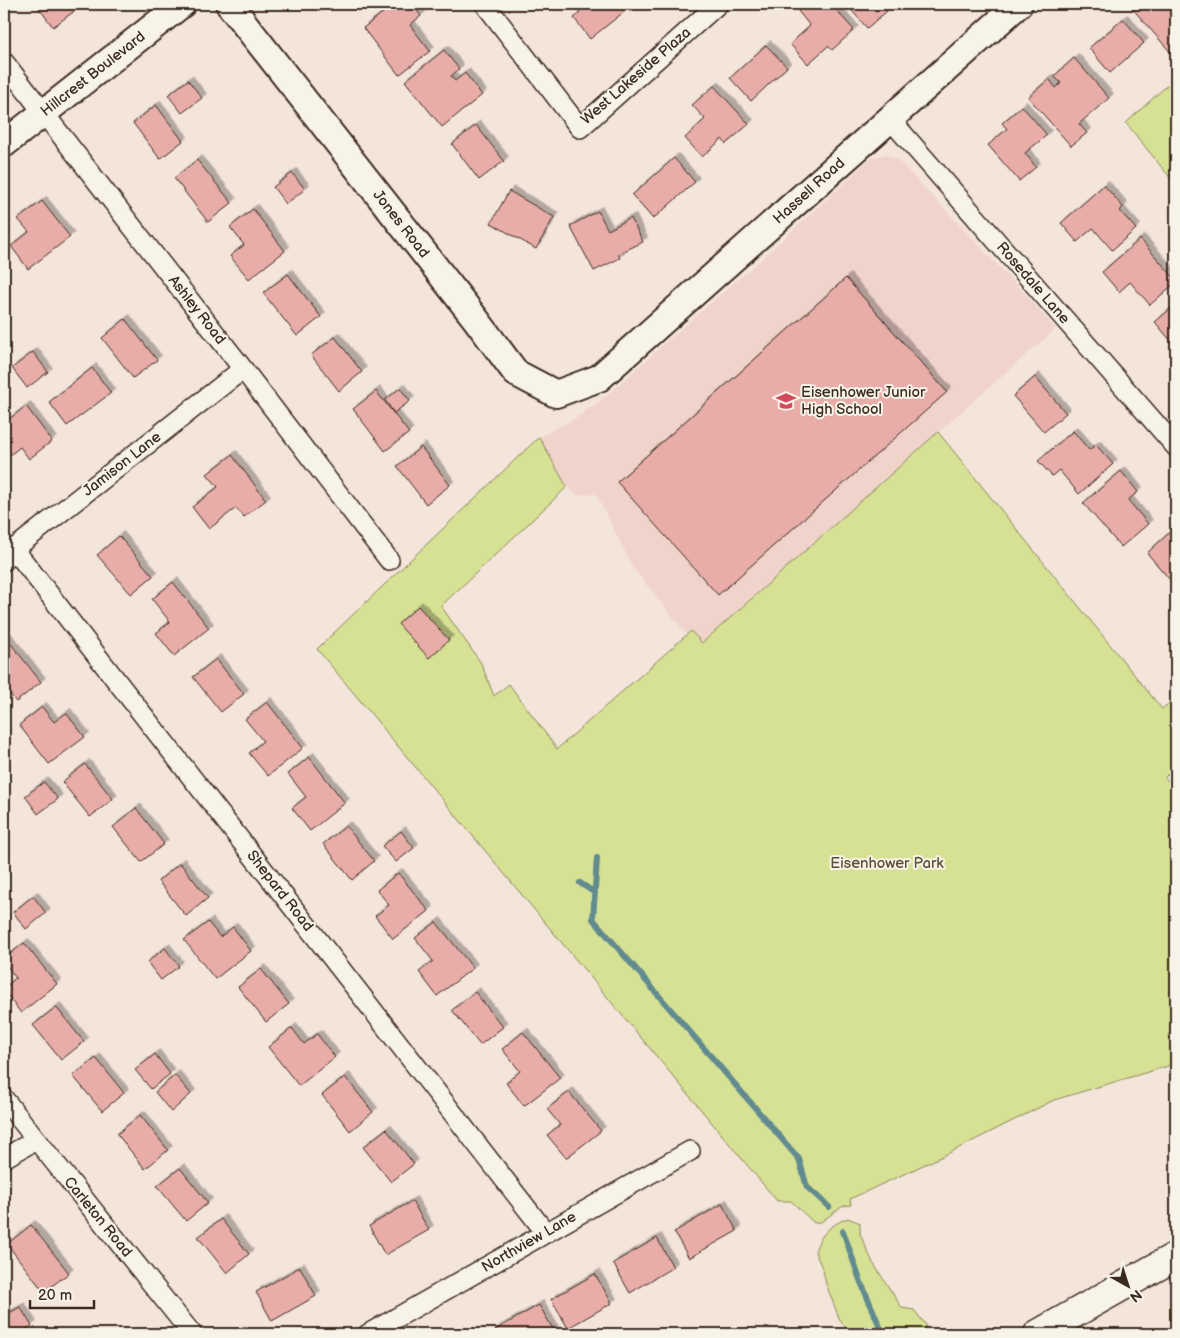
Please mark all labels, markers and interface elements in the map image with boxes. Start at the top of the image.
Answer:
street label: West Lakeside Plaza [577,23,695,129]
street label: Hillcrest Boulevard [37,27,149,121]
street label: Hassell Road [769,154,849,228]
street label: Jones Road [369,186,433,262]
street label: Rosedale Lane [992,238,1074,328]
street label: Ashley Road [164,272,230,348]
place label: Eisenhower Junior High School [801,383,926,419]
school or university icon: Eisenhower Junior High School [775,390,797,412]
street label: Jamison Lane [79,427,165,501]
street label: Shepard Road [243,847,317,935]
park label: Eisenhower Park [830,854,944,873]
street label: Carleton Road [60,1173,136,1261]
street label: Northview Lane [478,1207,580,1277]
north arrow [1102,1260,1152,1310]
scale bar [30,1278,94,1310]
text: 20 m [38,1286,72,1305]
text: N [1126,1286,1145,1306]

